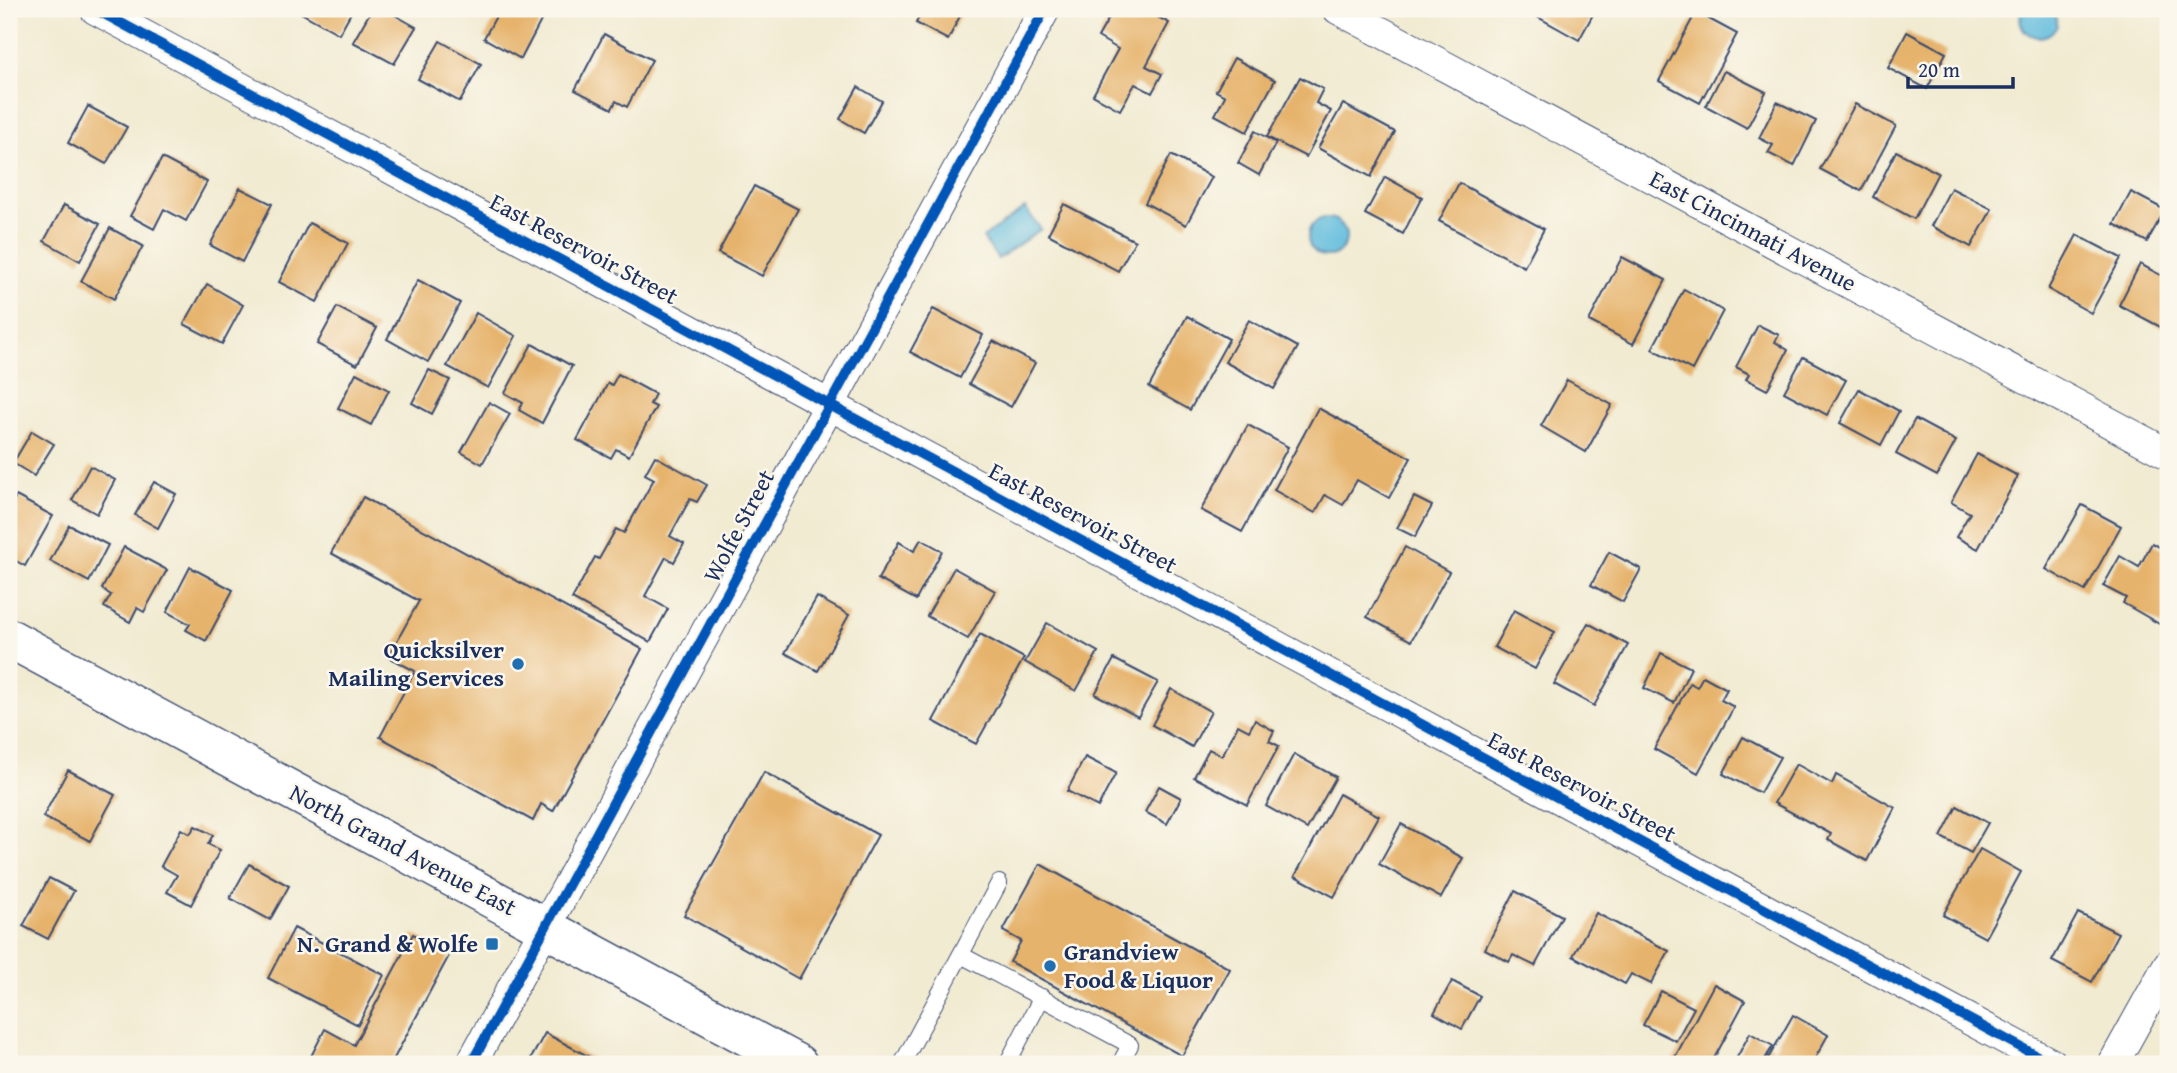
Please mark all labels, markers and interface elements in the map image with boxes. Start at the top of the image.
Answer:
scale bar [1908,46,2012,90]
text: 20 m [1918,54,1960,85]
street label: East Cincinnati Avenue [1644,161,1863,300]
street label: East Reservoir Street [484,184,685,313]
street label: East Reservoir Street [983,453,1184,582]
street label: Wolfe Street [694,463,783,588]
place label: Quicksilver Mailing Services [328,632,504,695]
marker: Quicksilver Mailing Services [510,656,526,672]
street label: East Reservoir Street [1482,722,1683,851]
street label: North Grand Avenue East [284,775,523,924]
place label: N. Grand & Wolfe [297,926,478,961]
place label: Grandview Food & Liquor [1064,934,1213,997]
marker: N. Grand & Wolfe [484,936,500,952]
marker: Grandview Food & Liquor [1042,958,1058,974]

